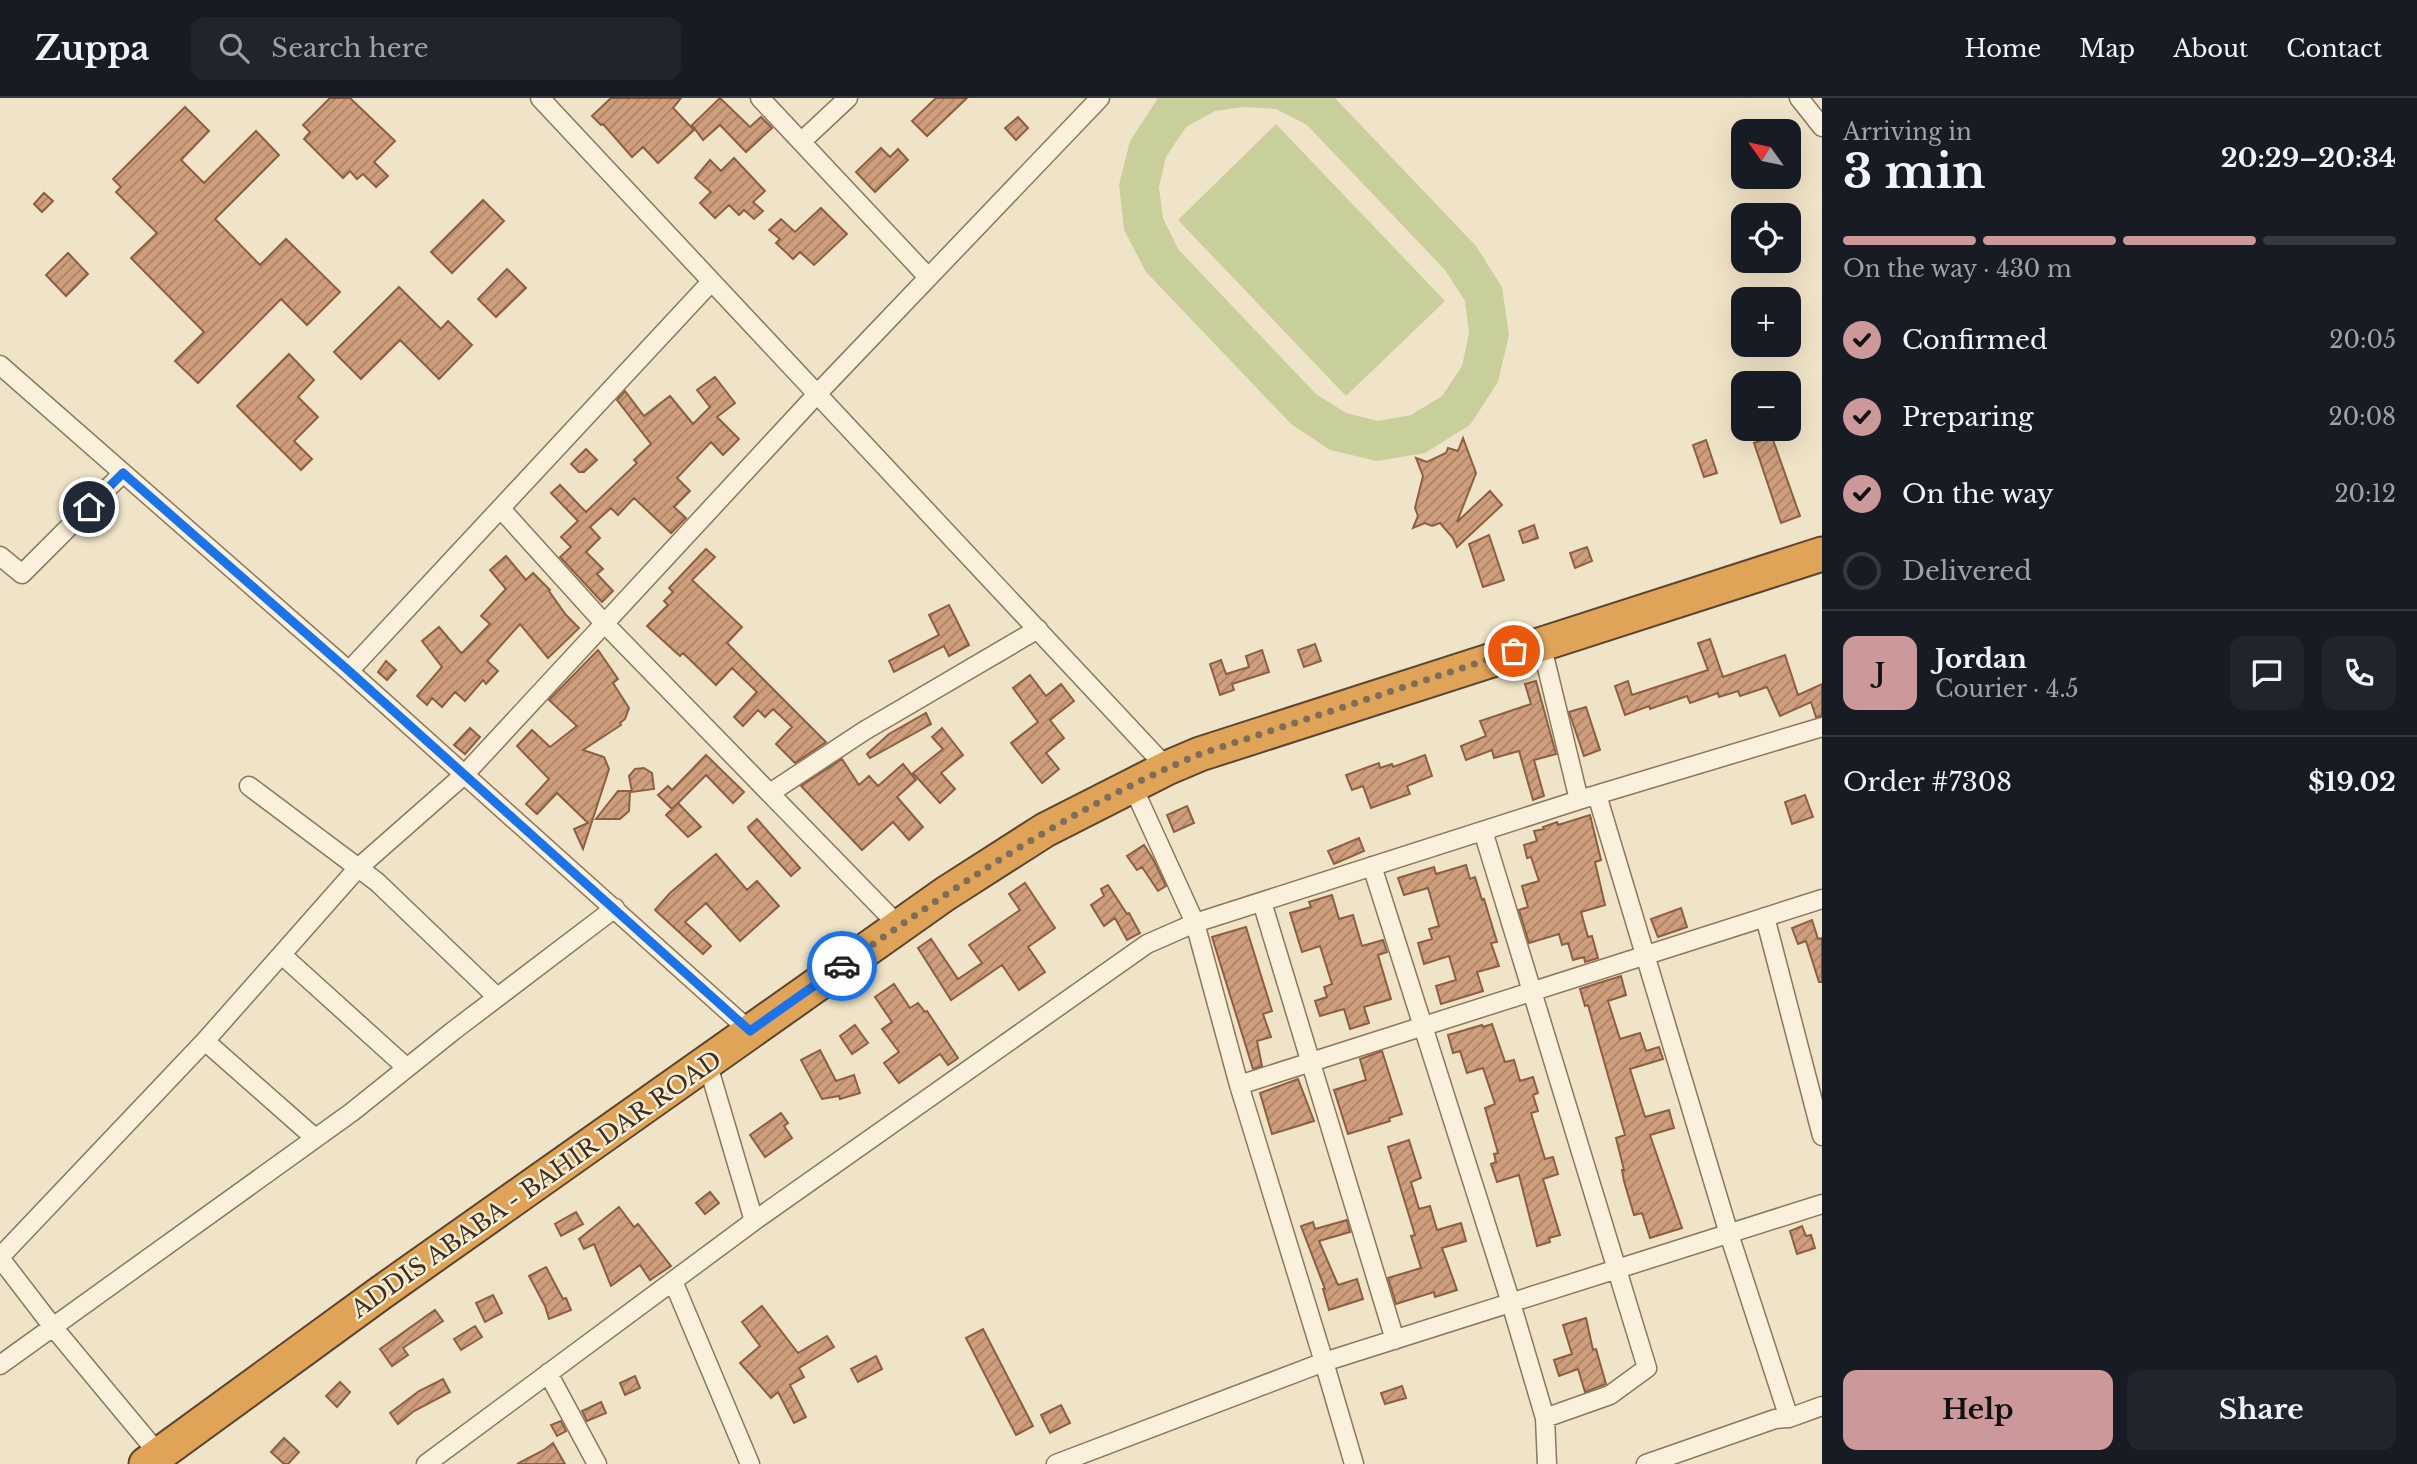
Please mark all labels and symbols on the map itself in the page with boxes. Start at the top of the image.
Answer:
north arrow [1731,119,1801,189]
pin [59,477,119,537]
pin [1484,621,1544,681]
courier [807,931,877,1001]
street label: ADDIS ABABA - BAHIR DAR ROAD [344,1044,727,1324]

